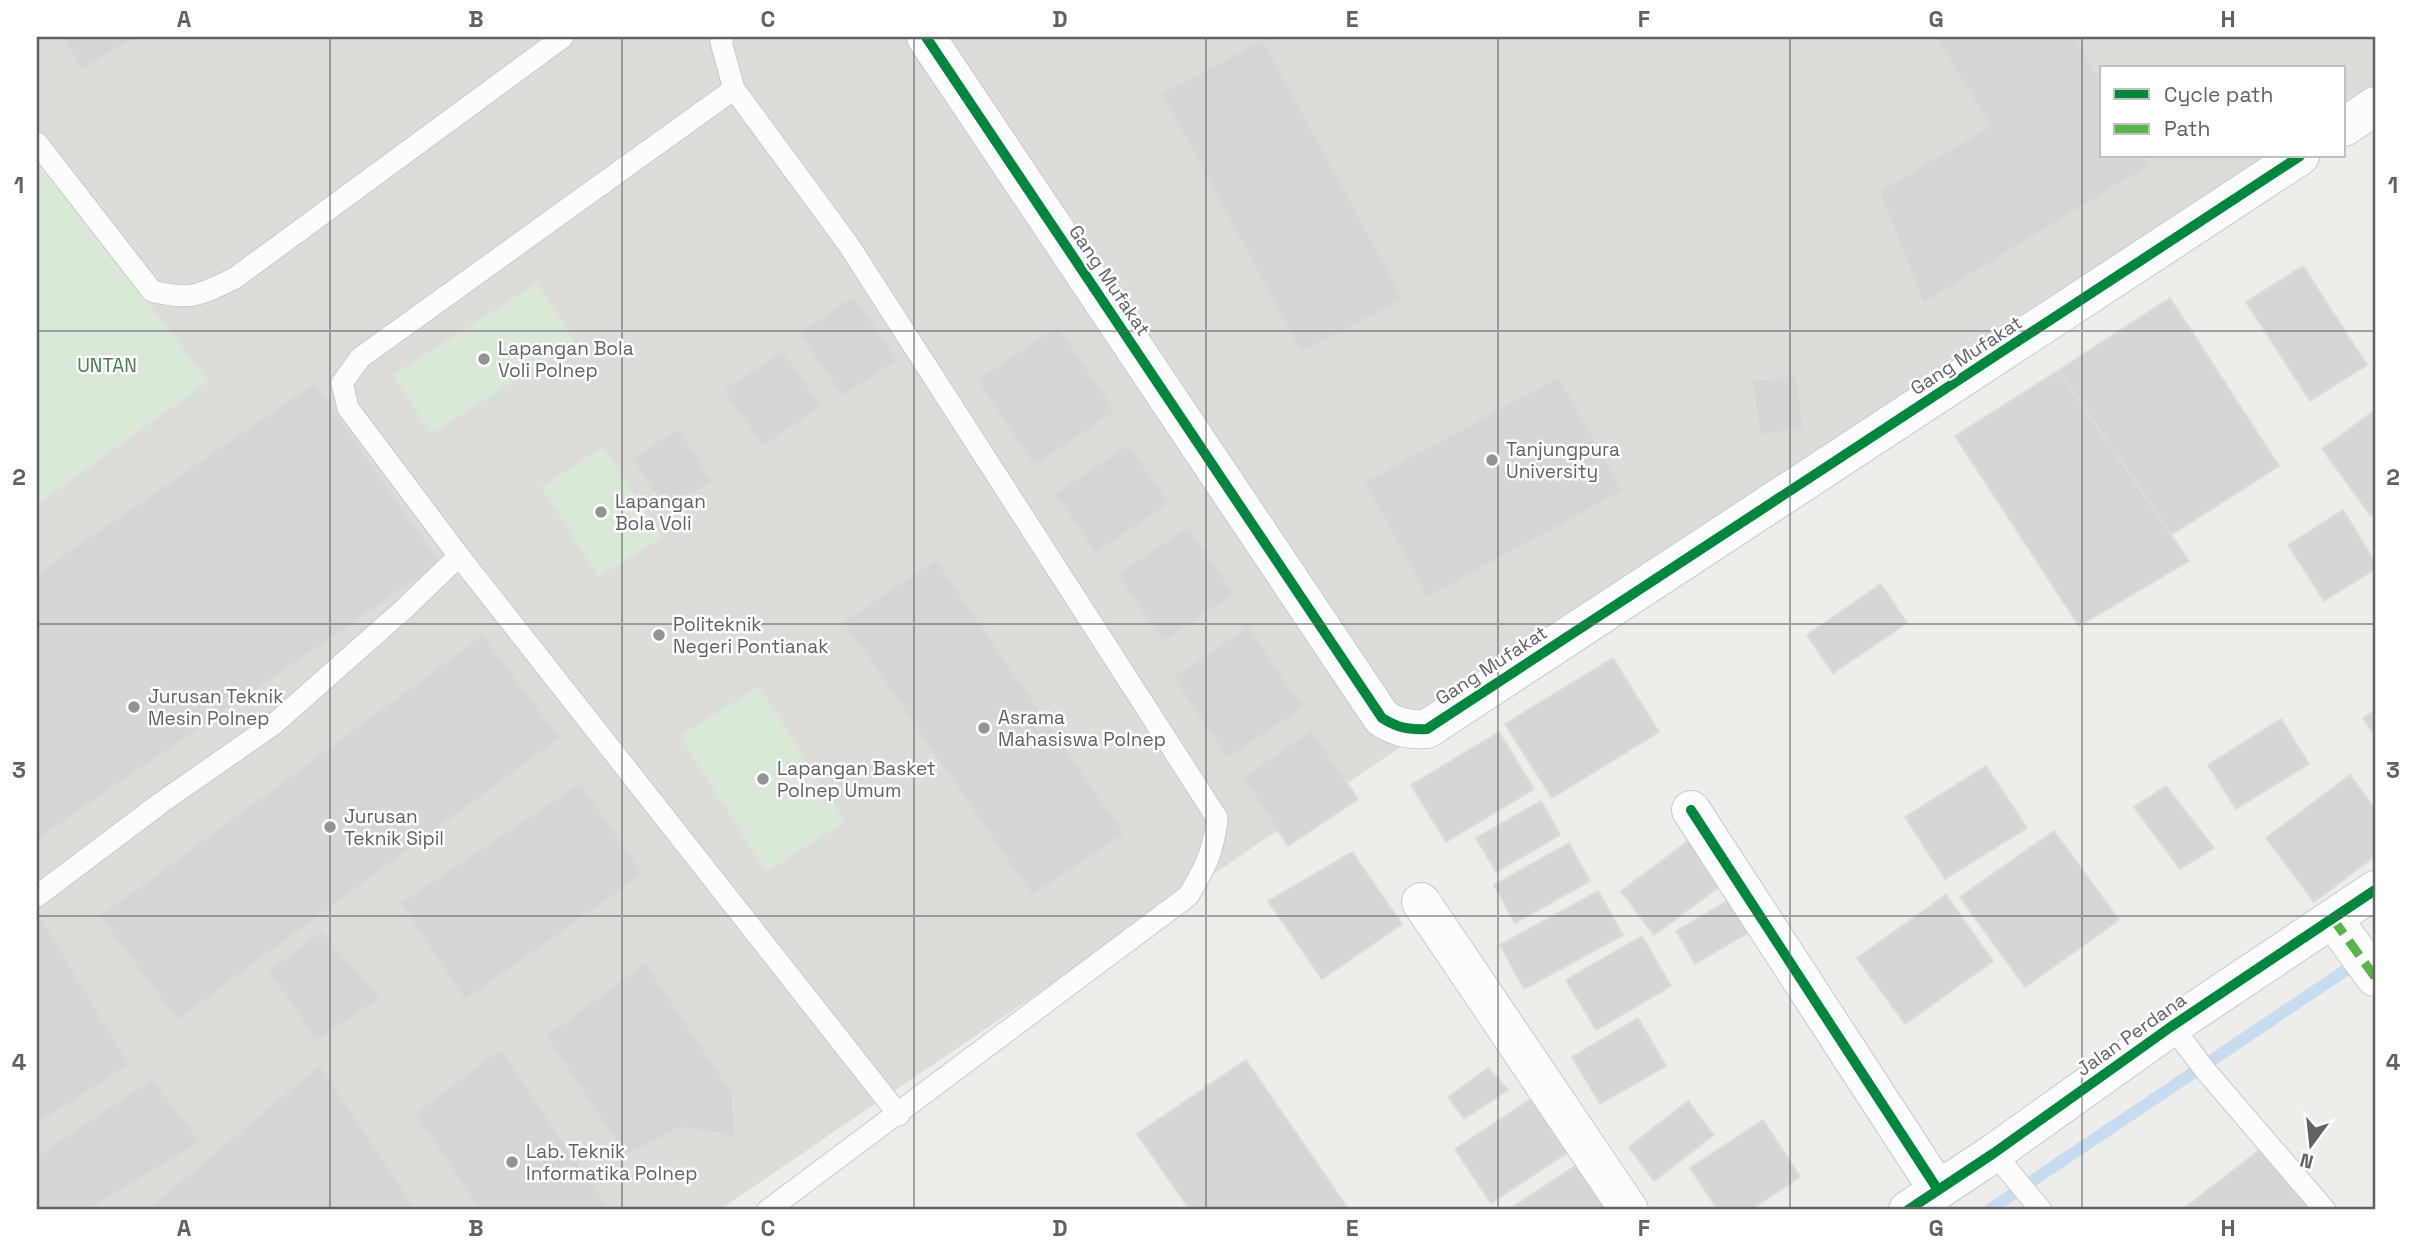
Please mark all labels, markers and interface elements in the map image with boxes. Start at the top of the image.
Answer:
text: A [177,4,192,34]
text: B [468,4,484,34]
text: C [761,4,775,34]
text: D [1052,4,1068,34]
text: E [1346,4,1358,34]
text: F [1638,4,1650,34]
text: G [1928,4,1944,34]
text: H [2220,4,2236,34]
legend [2100,66,2346,158]
text: Cycle path [2164,81,2273,108]
text: Path [2164,115,2210,142]
text: 1 [14,170,24,200]
text: 1 [2388,170,2398,200]
street label: Gang Mufakat [1063,220,1156,341]
street label: Gang Mufakat [1906,310,2027,401]
place label: Lapangan Bola Voli Polnep [498,336,634,383]
marker: Lapangan Bola Voli Polnep [476,351,492,367]
park label: UNTAN [77,353,137,378]
place label: Tanjungpura University [1506,437,1620,484]
marker: Tanjungpura University [1484,452,1500,468]
text: 2 [12,462,26,492]
text: 2 [2386,462,2400,492]
place label: Lapangan Bola Voli [615,489,706,536]
marker: Lapangan Bola Voli [593,504,609,520]
place label: Politeknik Negeri Pontianak [673,612,828,659]
street label: Gang Mufakat [1431,620,1552,711]
marker: Politeknik Negeri Pontianak [651,627,667,643]
place label: Jurusan Teknik Mesin Polnep [148,684,283,731]
marker: Jurusan Teknik Mesin Polnep [126,699,142,715]
place label: Asrama Mahasiswa Polnep [998,705,1166,752]
marker: Asrama Mahasiswa Polnep [976,720,992,736]
text: 3 [12,755,26,785]
text: 3 [2386,755,2400,785]
place label: Lapangan Basket Polnep Umum [777,756,936,803]
marker: Lapangan Basket Polnep Umum [755,771,771,787]
place label: Jurusan Teknik Sipil [344,804,444,851]
marker: Jurusan Teknik Sipil [322,819,338,835]
street label: Jalan Perdana [2071,987,2191,1082]
text: 4 [12,1047,27,1077]
text: 4 [2386,1047,2401,1077]
north arrow [2276,1110,2346,1180]
place label: Lab. Teknik Informatika Polnep [526,1139,697,1186]
text: N [2297,1147,2316,1175]
marker: Lab. Teknik Informatika Polnep [504,1154,520,1170]
text: A [177,1213,192,1243]
text: B [468,1213,484,1243]
text: C [761,1213,775,1243]
text: D [1052,1213,1068,1243]
text: E [1346,1213,1358,1243]
text: F [1638,1213,1650,1243]
text: G [1928,1213,1944,1243]
text: H [2220,1213,2236,1243]

